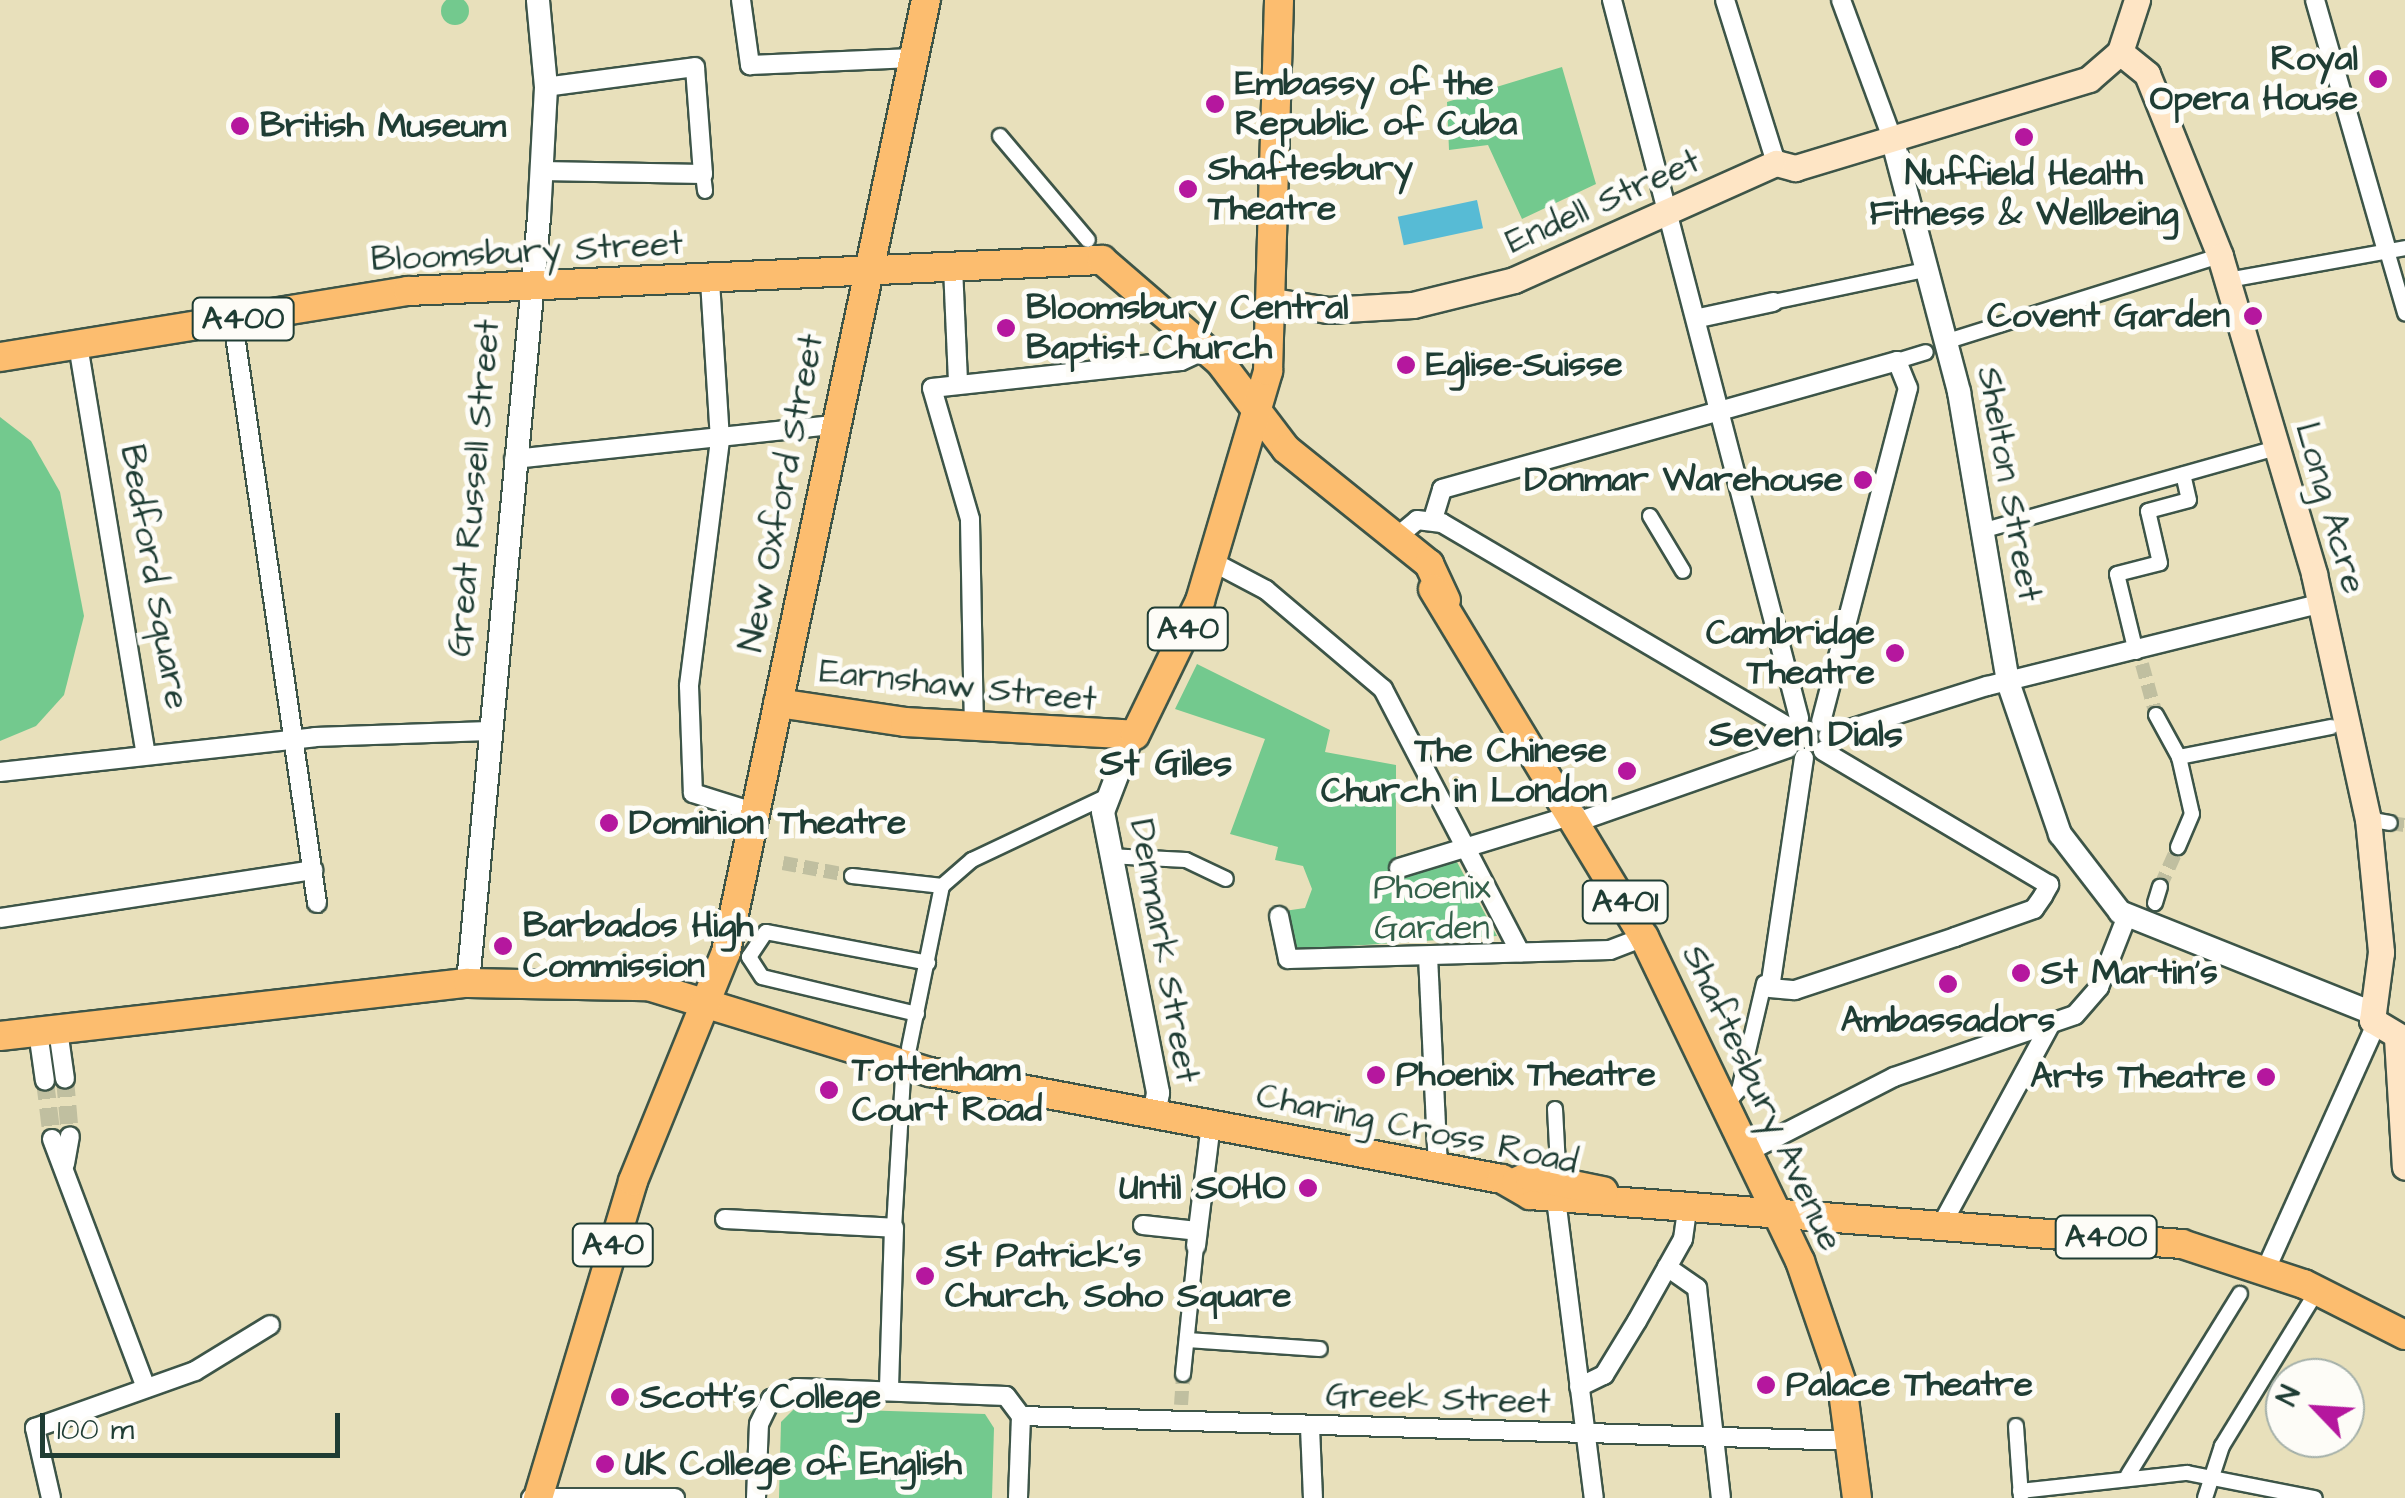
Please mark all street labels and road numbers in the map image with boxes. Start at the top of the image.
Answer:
street label: Endell Street [1499,140,1707,264]
street label: Bloomsbury Street [370,223,684,281]
road number: A400 [190,292,296,346]
street label: Great Russell Street [438,318,510,658]
street label: New Oxford Street [731,331,833,655]
street label: Shelton Street [1968,363,2050,605]
street label: Long Acre [2286,417,2374,599]
street label: Bedford Square [110,441,198,713]
road number: A40 [1146,602,1230,656]
street label: Earnshaw Street [817,651,1099,721]
street label: Denmark Street [1120,816,1208,1086]
road number: A401 [1580,875,1670,929]
street label: Shaftesbury Avenue [1673,938,1851,1258]
street label: Charing Cross Road [1253,1074,1581,1184]
road number: A400 [2054,1210,2158,1264]
road number: A40 [570,1218,656,1272]
street label: Greek Street [1325,1374,1551,1424]

